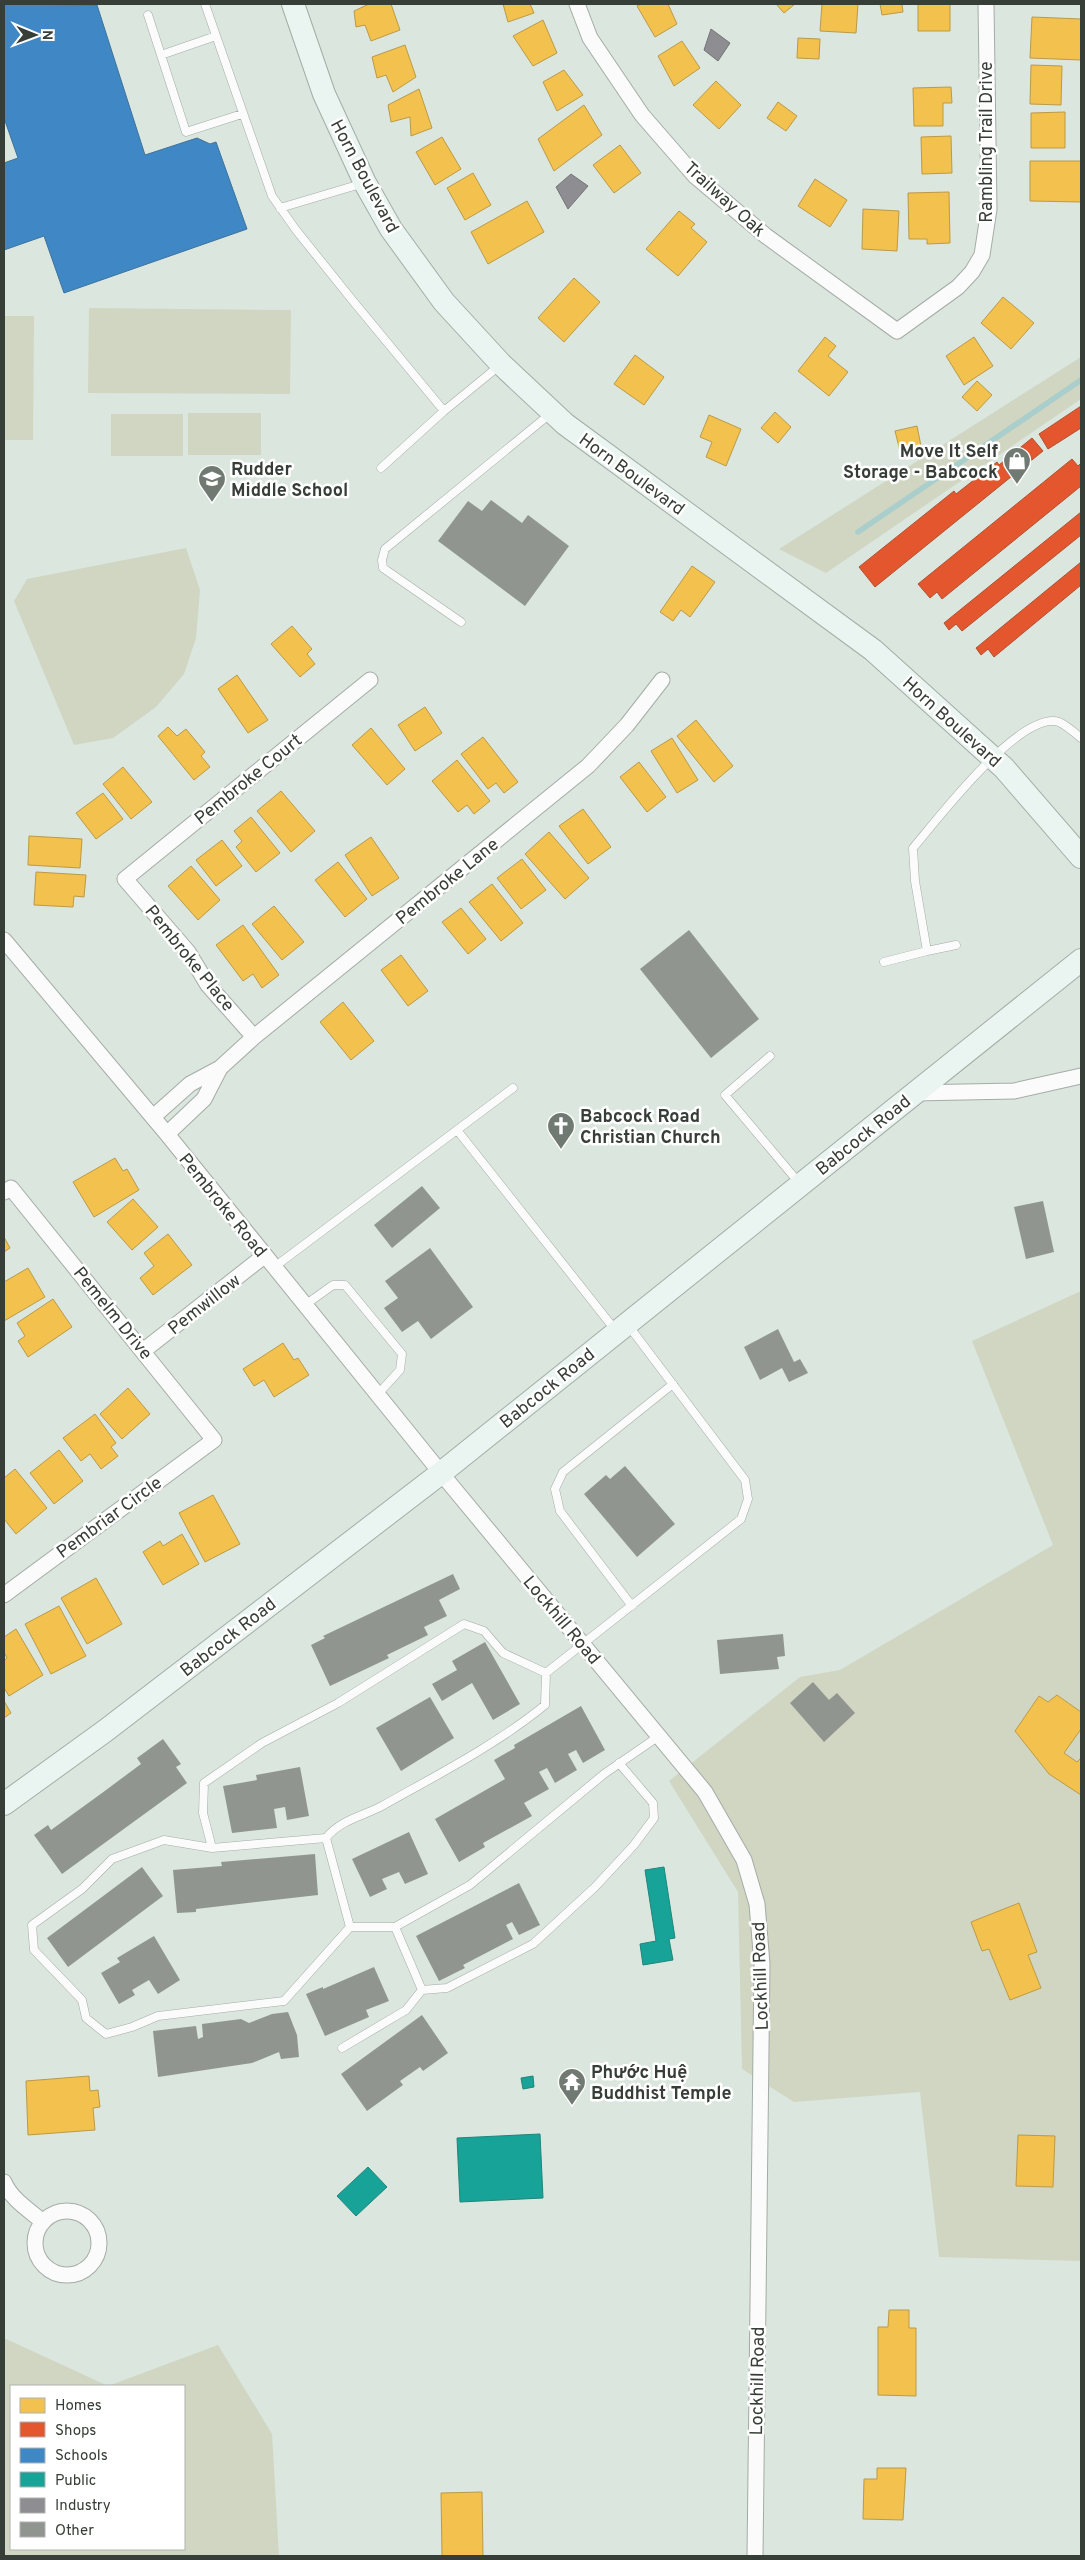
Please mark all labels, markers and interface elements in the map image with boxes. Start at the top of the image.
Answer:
north arrow [10,10,60,60]
text: N [38,30,55,40]
street label: Rambling Trail Drive [976,61,999,223]
street label: Horn Boulevard [324,116,403,237]
street label: Trailway Oak [678,157,770,243]
street label: Horn Boulevard [574,429,689,521]
place label: Move It Self Storage - Babcock [843,441,998,485]
shop icon: Move It Self Storage - Babcock [1002,446,1032,485]
place label: Rudder Middle School [231,459,348,503]
school or university icon: Rudder Middle School [197,464,227,503]
street label: Horn Boulevard [897,673,1005,774]
street label: Pembroke Court [190,730,308,831]
street label: Pembroke Lane [392,834,504,931]
street label: Pembroke Place [139,901,239,1017]
street label: Babcock Road [812,1091,916,1182]
place label: Babcock Road Christian Church [580,1106,721,1150]
church icon: Babcock Road Christian Church [546,1111,576,1150]
street label: Pembroke Road [173,1149,271,1263]
street label: Pemelm Drive [67,1263,156,1365]
street label: Pemwillow [164,1270,246,1341]
street label: Babcock Road [496,1344,600,1435]
street label: Pembriar Circle [53,1472,167,1564]
street label: Lockhill Road [517,1572,605,1670]
street label: Babcock Road [176,1593,282,1683]
street label: Lockhill Road [748,1921,775,2031]
place label: Phước Huệ Buddhist Temple [591,2062,732,2106]
temple icon: Phước Huệ Buddhist Temple [557,2067,587,2106]
street label: Lockhill Road [746,2326,771,2436]
legend [10,2385,185,2550]
text: Homes [55,2397,102,2416]
text: Shops [55,2422,96,2441]
text: Schools [55,2447,108,2466]
text: Public [55,2472,96,2491]
text: Industry [55,2497,111,2516]
text: Other [55,2522,94,2541]

